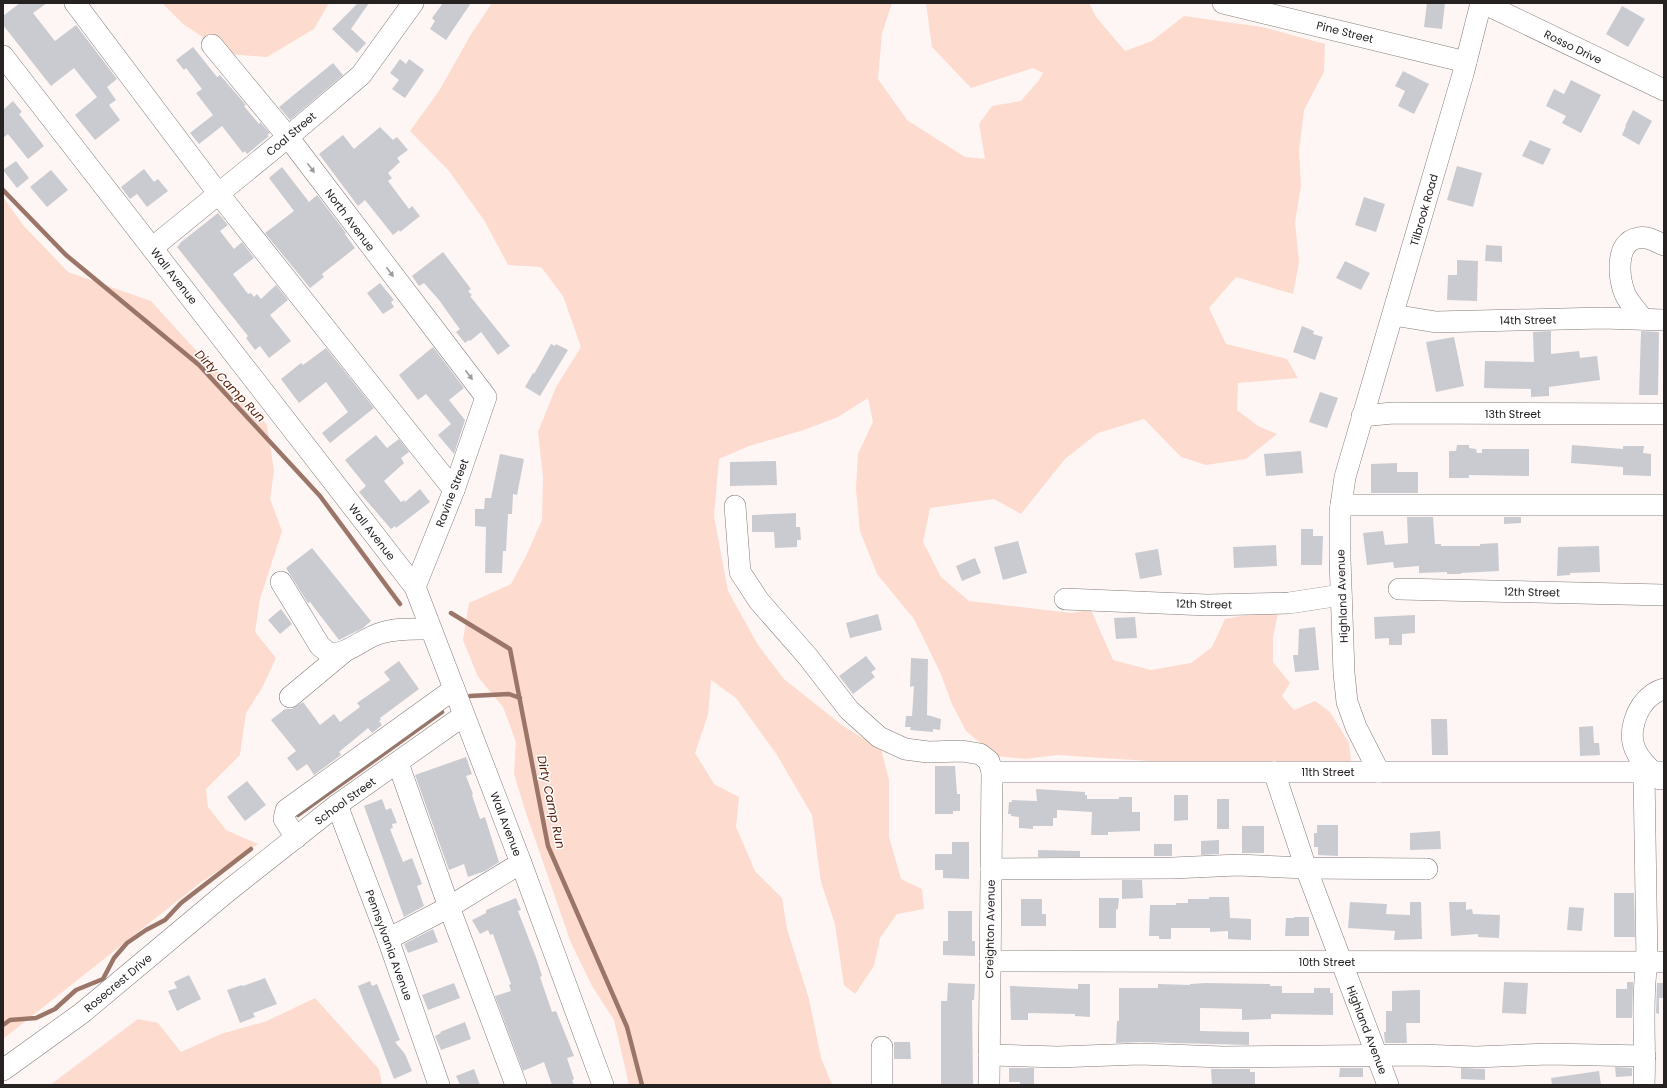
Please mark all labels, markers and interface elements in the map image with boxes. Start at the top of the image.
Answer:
street label: Pine Street [1315,17,1375,47]
street label: Rosso Drive [1541,26,1605,68]
street label: Coal Street [263,108,319,160]
one-way arrow [307,163,316,174]
street label: Tilbrook Road [1406,172,1442,248]
street label: North Avenue [321,186,379,255]
street label: Wall Avenue [147,244,201,308]
one-way arrow [386,266,394,277]
street label: 14th Street [1500,312,1556,328]
water label: Dirty Camp Run [191,346,269,426]
one-way arrow [465,370,473,381]
street label: 13th Street [1485,406,1541,422]
street label: Ravine Street [432,457,472,529]
street label: Wall Avenue [345,500,399,564]
street label: Highland Avenue [1332,549,1352,643]
street label: 12th Street [1504,584,1560,600]
street label: 12th Street [1176,596,1232,612]
water label: Dirty Camp Run [533,754,570,850]
street label: 11th Street [1301,764,1355,780]
street label: School Street [311,773,379,829]
street label: Wall Avenue [486,789,526,859]
street label: Creighton Avenue [981,879,999,979]
street label: Pennsylvania Avenue [361,887,417,1003]
street label: Rosecrest Drive [81,950,156,1016]
street label: 10th Street [1299,954,1355,970]
street label: Highland Avenue [1343,983,1391,1077]

